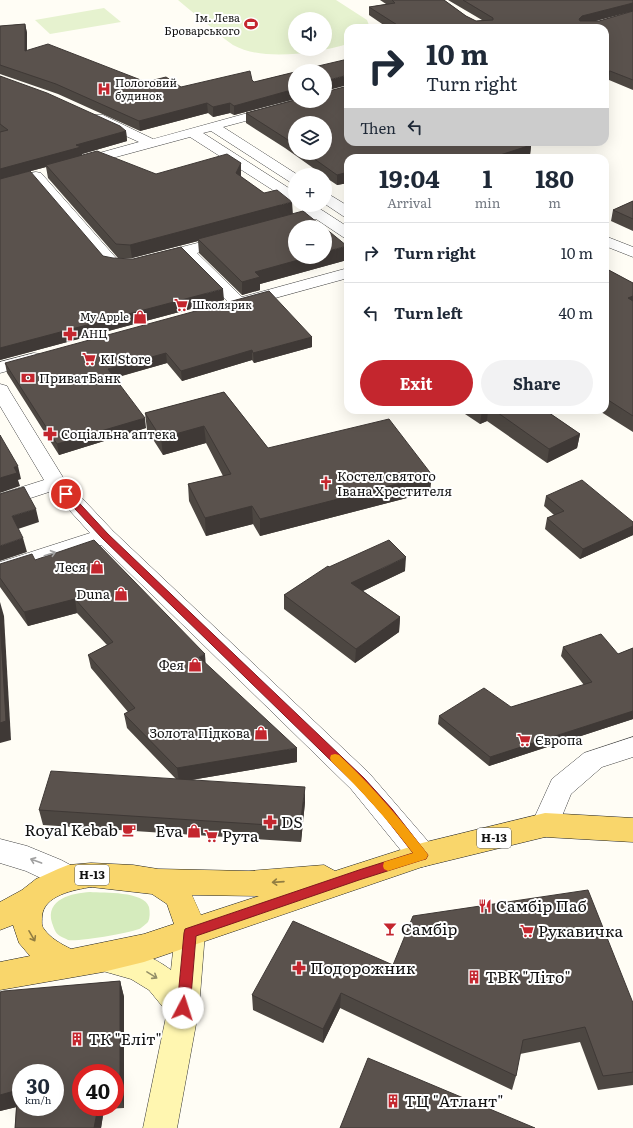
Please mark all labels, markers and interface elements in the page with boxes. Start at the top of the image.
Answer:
place label: Ім. Лева Броварського [164,9,240,38]
map controls [288,12,332,264]
button: sound [288,12,332,56]
sports icon: Ім. Лева Броварського [243,16,259,32]
text: 10 m [426,32,488,74]
icon: right [360,40,412,92]
button: search [288,64,332,108]
text: Turn right [426,70,517,97]
place label: Пологовий будинок [115,74,177,103]
hospital icon: Пологовий будинок [96,81,112,97]
button: layers [288,116,332,160]
text: Then [360,116,396,139]
icon: left [404,116,426,138]
text: 19:04 [379,160,440,195]
text: 1 [483,160,492,195]
text: 180 [535,160,574,195]
button: + [288,168,332,212]
text: Arrival [387,193,432,212]
text: min [475,193,500,212]
text: m [548,193,561,212]
button: − [288,220,332,264]
text: Turn right [394,241,476,264]
text: 10 m [561,241,593,264]
icon: right [360,242,382,264]
place label: Школярик [192,296,252,312]
supermarket icon: Школярик [173,297,189,313]
text: Turn left [394,301,463,324]
text: 40 m [559,301,593,324]
icon: left [360,302,382,324]
place label: My Apple [80,308,129,324]
shop icon: My Apple [132,309,148,325]
place label: АНЦ [81,325,108,341]
pharmacy icon: АНЦ [62,326,78,342]
place label: KI Store [100,349,151,368]
supermarket icon: KI Store [81,351,97,367]
button: Exit [360,360,473,406]
button: Share [481,360,593,406]
place label: ПриватБанк [39,368,121,387]
bank icon: ПриватБанк [20,370,36,386]
place label: Соціальна аптека [61,424,176,443]
pharmacy icon: Соціальна аптека [42,426,58,442]
place label: Костел святого Івана Хрестителя [337,466,452,500]
church icon: Костел святого Івана Хрестителя [318,475,334,491]
pin [49,477,83,511]
icon: arrive [55,483,77,505]
one-way arrow [44,549,56,557]
place label: Леся [55,557,86,576]
shop icon: Леся [89,559,105,575]
place label: Duna [76,584,110,603]
shop icon: Duna [113,586,129,602]
place label: Фея [159,655,184,674]
shop icon: Фея [187,657,203,673]
place label: Золота Підкова [150,723,250,742]
shop icon: Золота Підкова [253,725,269,741]
place label: Європа [535,730,582,749]
supermarket icon: Європа [516,732,532,748]
place label: DS [281,809,303,833]
pharmacy icon: DS [262,814,278,830]
place label: Royal Kebab [24,817,118,841]
place label: Eva [155,818,183,842]
cafe icon: Royal Kebab [121,822,137,838]
shop icon: Eva [186,823,202,839]
place label: Рута [222,823,259,847]
supermarket icon: Рута [203,828,219,844]
road number: Н-13 [477,828,511,848]
one-way arrow [29,857,42,864]
road number: Н-13 [75,865,109,885]
one-way arrow [272,878,285,885]
place label: Самбір Паб [496,893,587,917]
restaurant icon: Самбір Паб [477,898,493,914]
place label: Самбір [401,916,457,940]
place label: Рукавичка [538,918,624,942]
bar icon: Самбір [382,921,398,937]
supermarket icon: Рукавичка [519,923,535,939]
one-way arrow [29,930,37,942]
place label: Подорожник [310,955,416,979]
pharmacy icon: Подорожник [291,960,307,976]
place label: ТВК "Літо" [485,964,571,988]
building icon: ТВК "Літо" [466,969,482,985]
one-way arrow [146,971,158,979]
position arrow [162,987,204,1029]
place label: ТК "Еліт" [88,1026,162,1050]
building icon: ТК "Еліт" [69,1031,85,1047]
speed limit sign: 40 [72,1064,124,1116]
text: 30 [26,1070,50,1100]
place label: ТЦ "Атлант" [404,1088,504,1112]
text: km/h [25,1092,51,1107]
building icon: ТЦ "Атлант" [385,1093,401,1109]

